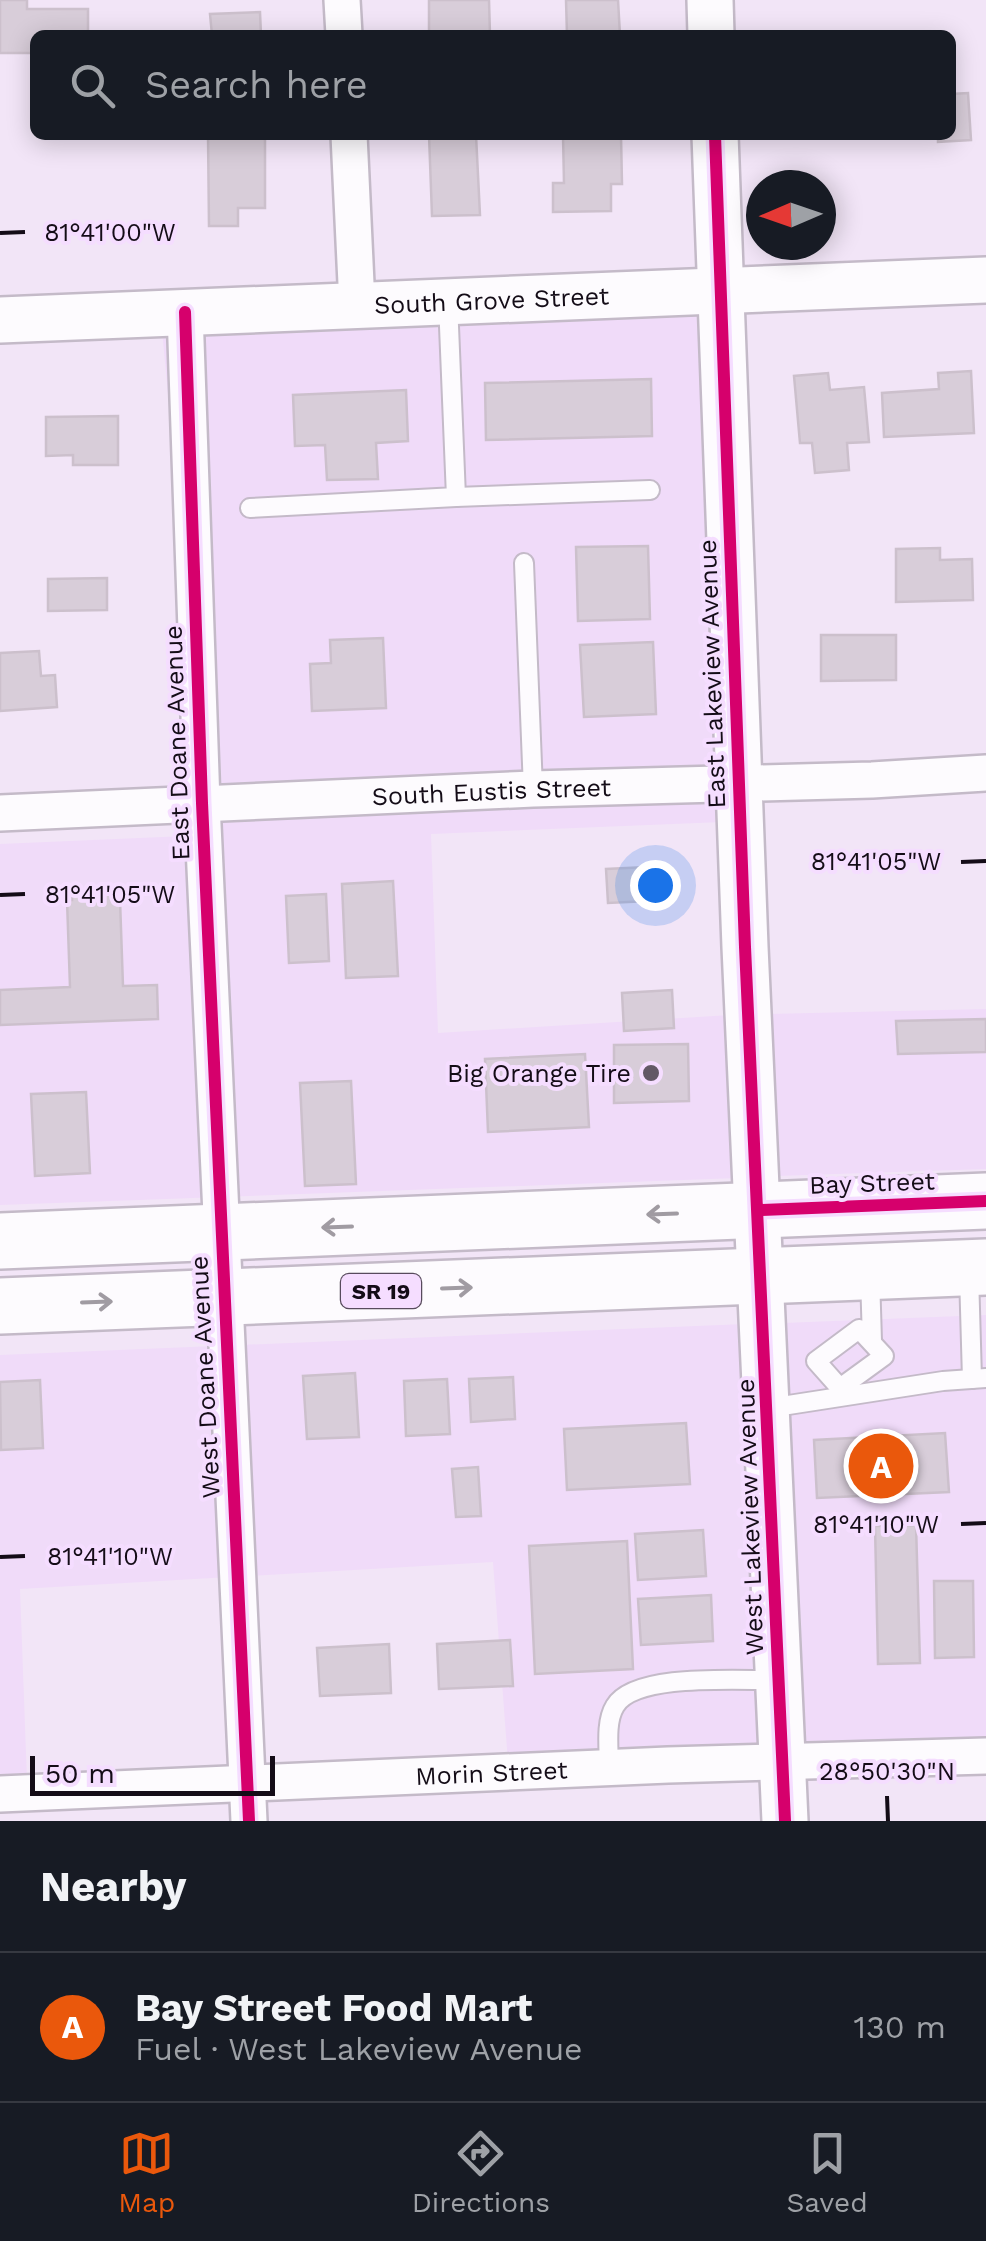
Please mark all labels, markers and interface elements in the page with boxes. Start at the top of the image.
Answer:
search box [30,30,956,140]
icon: search [65,58,120,113]
text: Search here [145,63,368,107]
north arrow [746,170,836,260]
text: 81°41'00"W [44,218,176,247]
street label: South Grove Street [373,281,610,319]
street label: East Lakeview Avenue [693,539,731,809]
street label: East Doane Avenue [158,625,196,861]
street label: South Eustis Street [371,772,612,811]
text: 81°41'05"W [811,847,941,876]
your location [630,860,681,911]
text: 81°41'05"W [45,880,175,909]
place label: Big Orange Tire [447,1059,631,1088]
marker: Big Orange Tire [640,1062,662,1084]
street label: Bay Street [809,1166,936,1200]
one-way arrow [646,1205,678,1224]
one-way arrow [321,1217,353,1236]
street label: West Doane Avenue [184,1255,226,1499]
road number: SR 19 [341,1274,421,1308]
one-way arrow [441,1278,473,1297]
one-way arrow [81,1293,113,1312]
street label: West Lakeview Avenue [731,1378,769,1656]
pin: A [848,1428,914,1504]
text: 81°41'10"W [813,1510,939,1539]
text: 81°41'10"W [47,1542,173,1571]
scale bar [30,1751,275,1796]
street label: Morin Street [415,1755,569,1790]
text: 50 m [45,1757,115,1790]
text: 28°50'30"N [819,1757,955,1786]
text: Nearby [40,1862,187,1911]
text: Bay Street Food Mart [135,1986,532,2030]
text: A [62,2008,83,2046]
text: 130 m [854,2008,946,2046]
text: Fuel · West Lakeview Avenue [135,2030,583,2068]
tab: Map [118,2126,175,2219]
tab: Directions [412,2126,550,2219]
tab: Saved [786,2126,868,2219]

